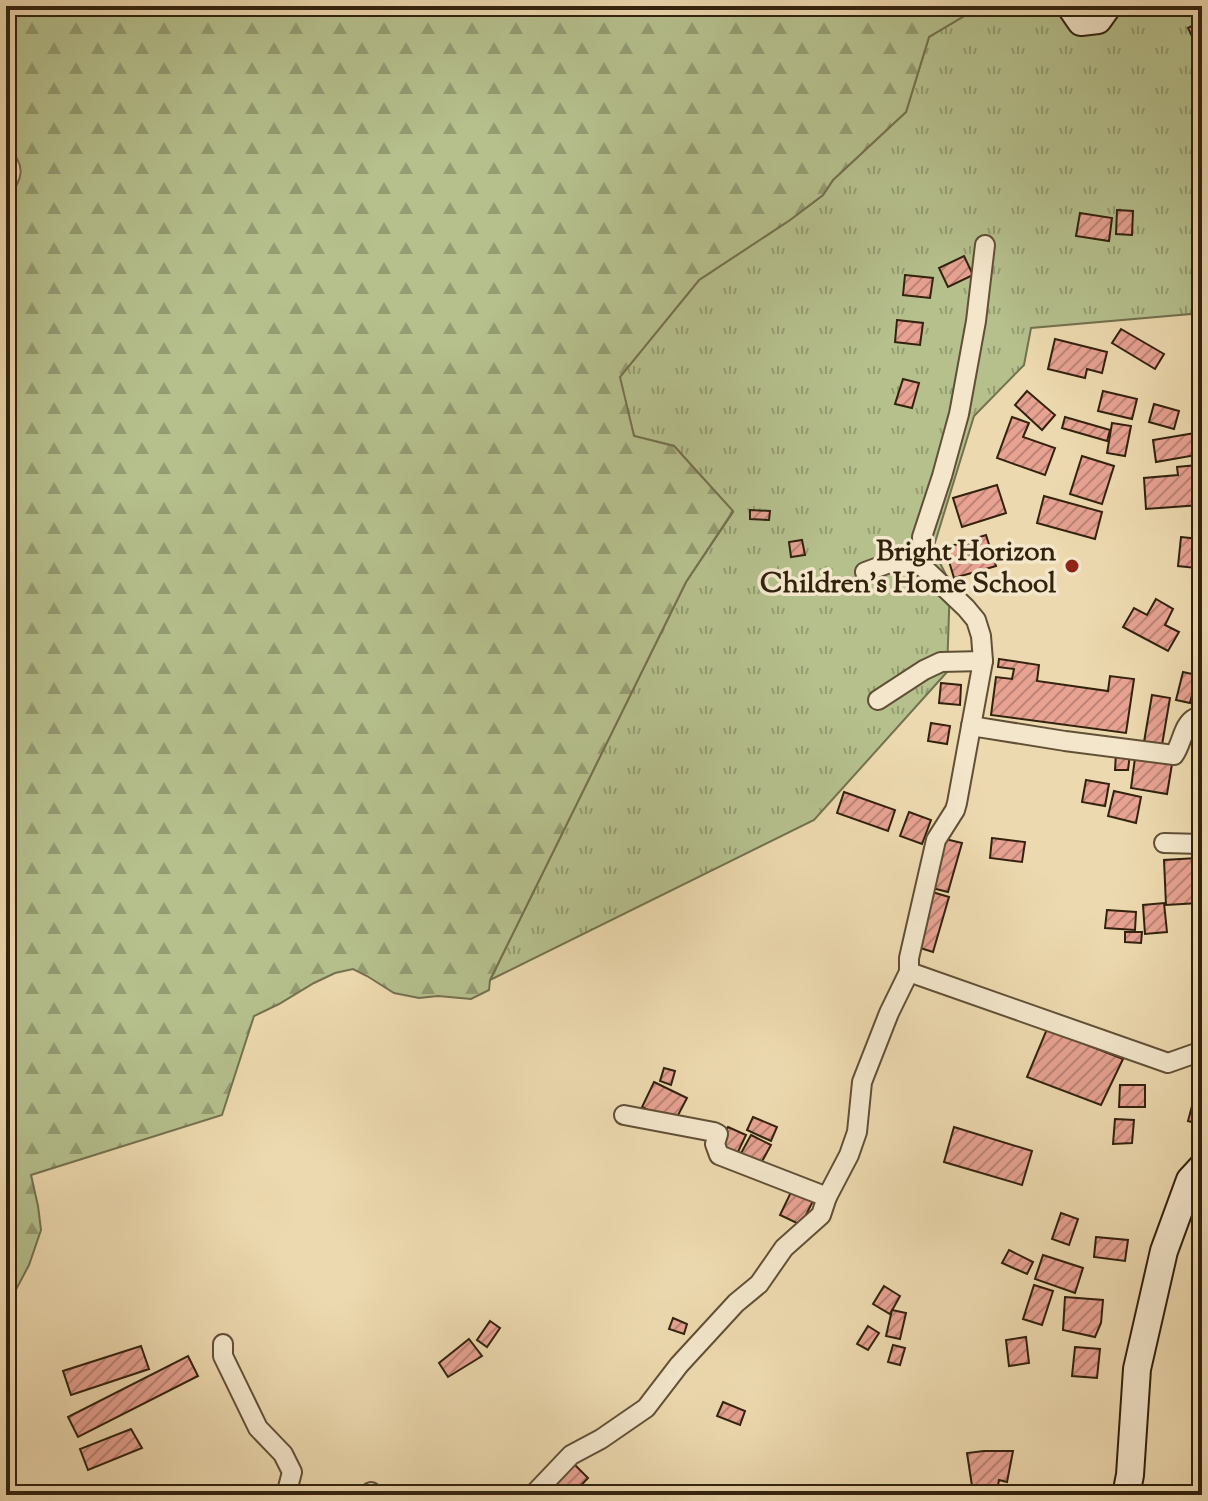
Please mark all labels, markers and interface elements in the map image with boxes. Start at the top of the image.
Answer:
place label: Bright Horizon Children's Home School [760,533,1056,605]
marker: Bright Horizon Children's Home School [1063,557,1081,575]

